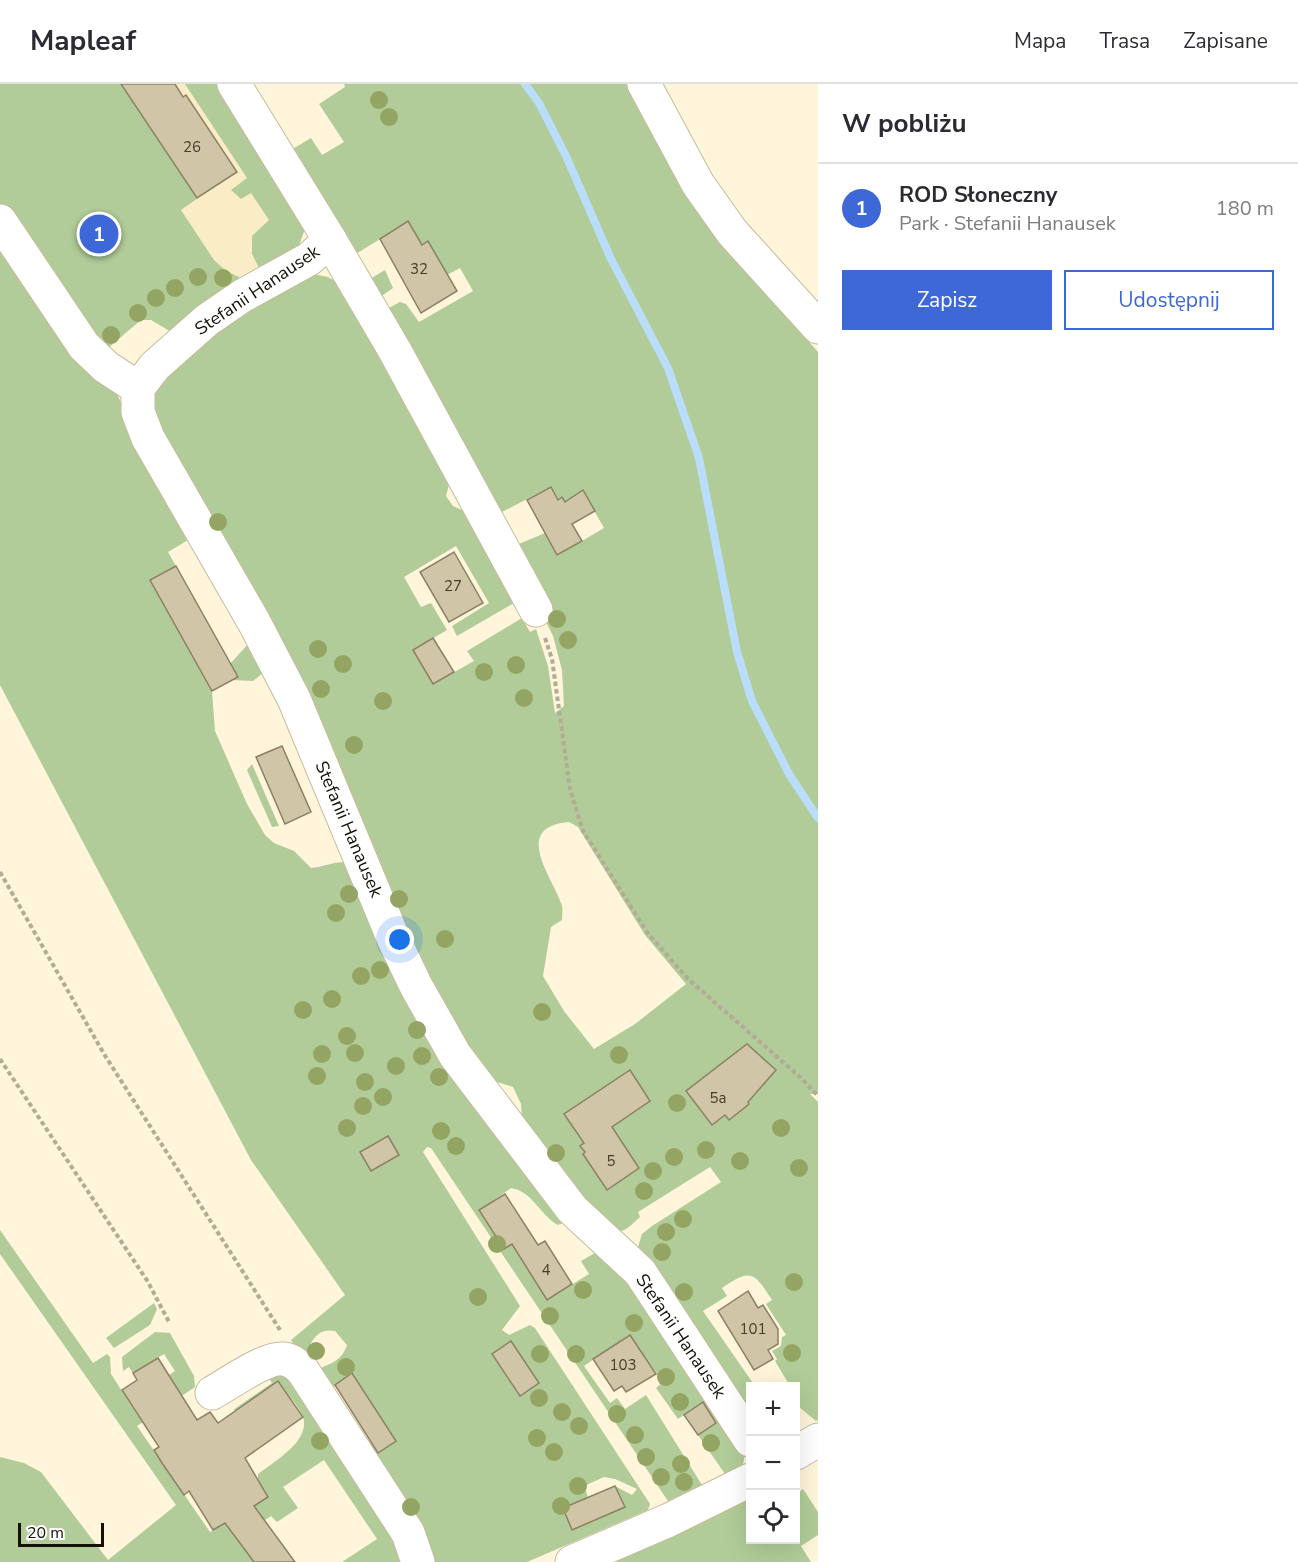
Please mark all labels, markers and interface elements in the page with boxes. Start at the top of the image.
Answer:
text: Mapleaf [30,22,136,60]
text: Mapa [1014,27,1066,55]
text: Trasa [1099,27,1150,55]
text: Zapisane [1183,27,1268,55]
text: W pobliżu [842,106,966,141]
house number: 26 [183,137,201,157]
text: ROD Słoneczny [899,180,1057,210]
text: 1 [856,195,868,222]
text: 180 m [1216,195,1274,222]
text: Park · Stefanii Hanausek [899,210,1116,237]
pin: 1 [80,212,118,256]
street label: Stefanii Hanausek [190,239,325,341]
house number: 32 [410,259,428,279]
button: Zapisz [842,270,1052,330]
button: Udostępnij [1064,270,1274,330]
house number: 27 [444,576,462,596]
street label: Stefanii Hanausek [309,757,389,902]
your location [385,925,414,954]
house number: 5a [710,1088,726,1108]
house number: 5 [606,1151,616,1171]
house number: 4 [541,1260,551,1280]
street label: Stefanii Hanausek [630,1269,732,1404]
house number: 101 [739,1319,767,1339]
house number: 103 [609,1355,637,1375]
map controls [746,1382,800,1544]
button: + [746,1382,800,1436]
button: − [746,1436,800,1490]
button: locate [746,1490,800,1544]
scale bar [18,1520,104,1548]
text: 20 m [27,1522,64,1544]

